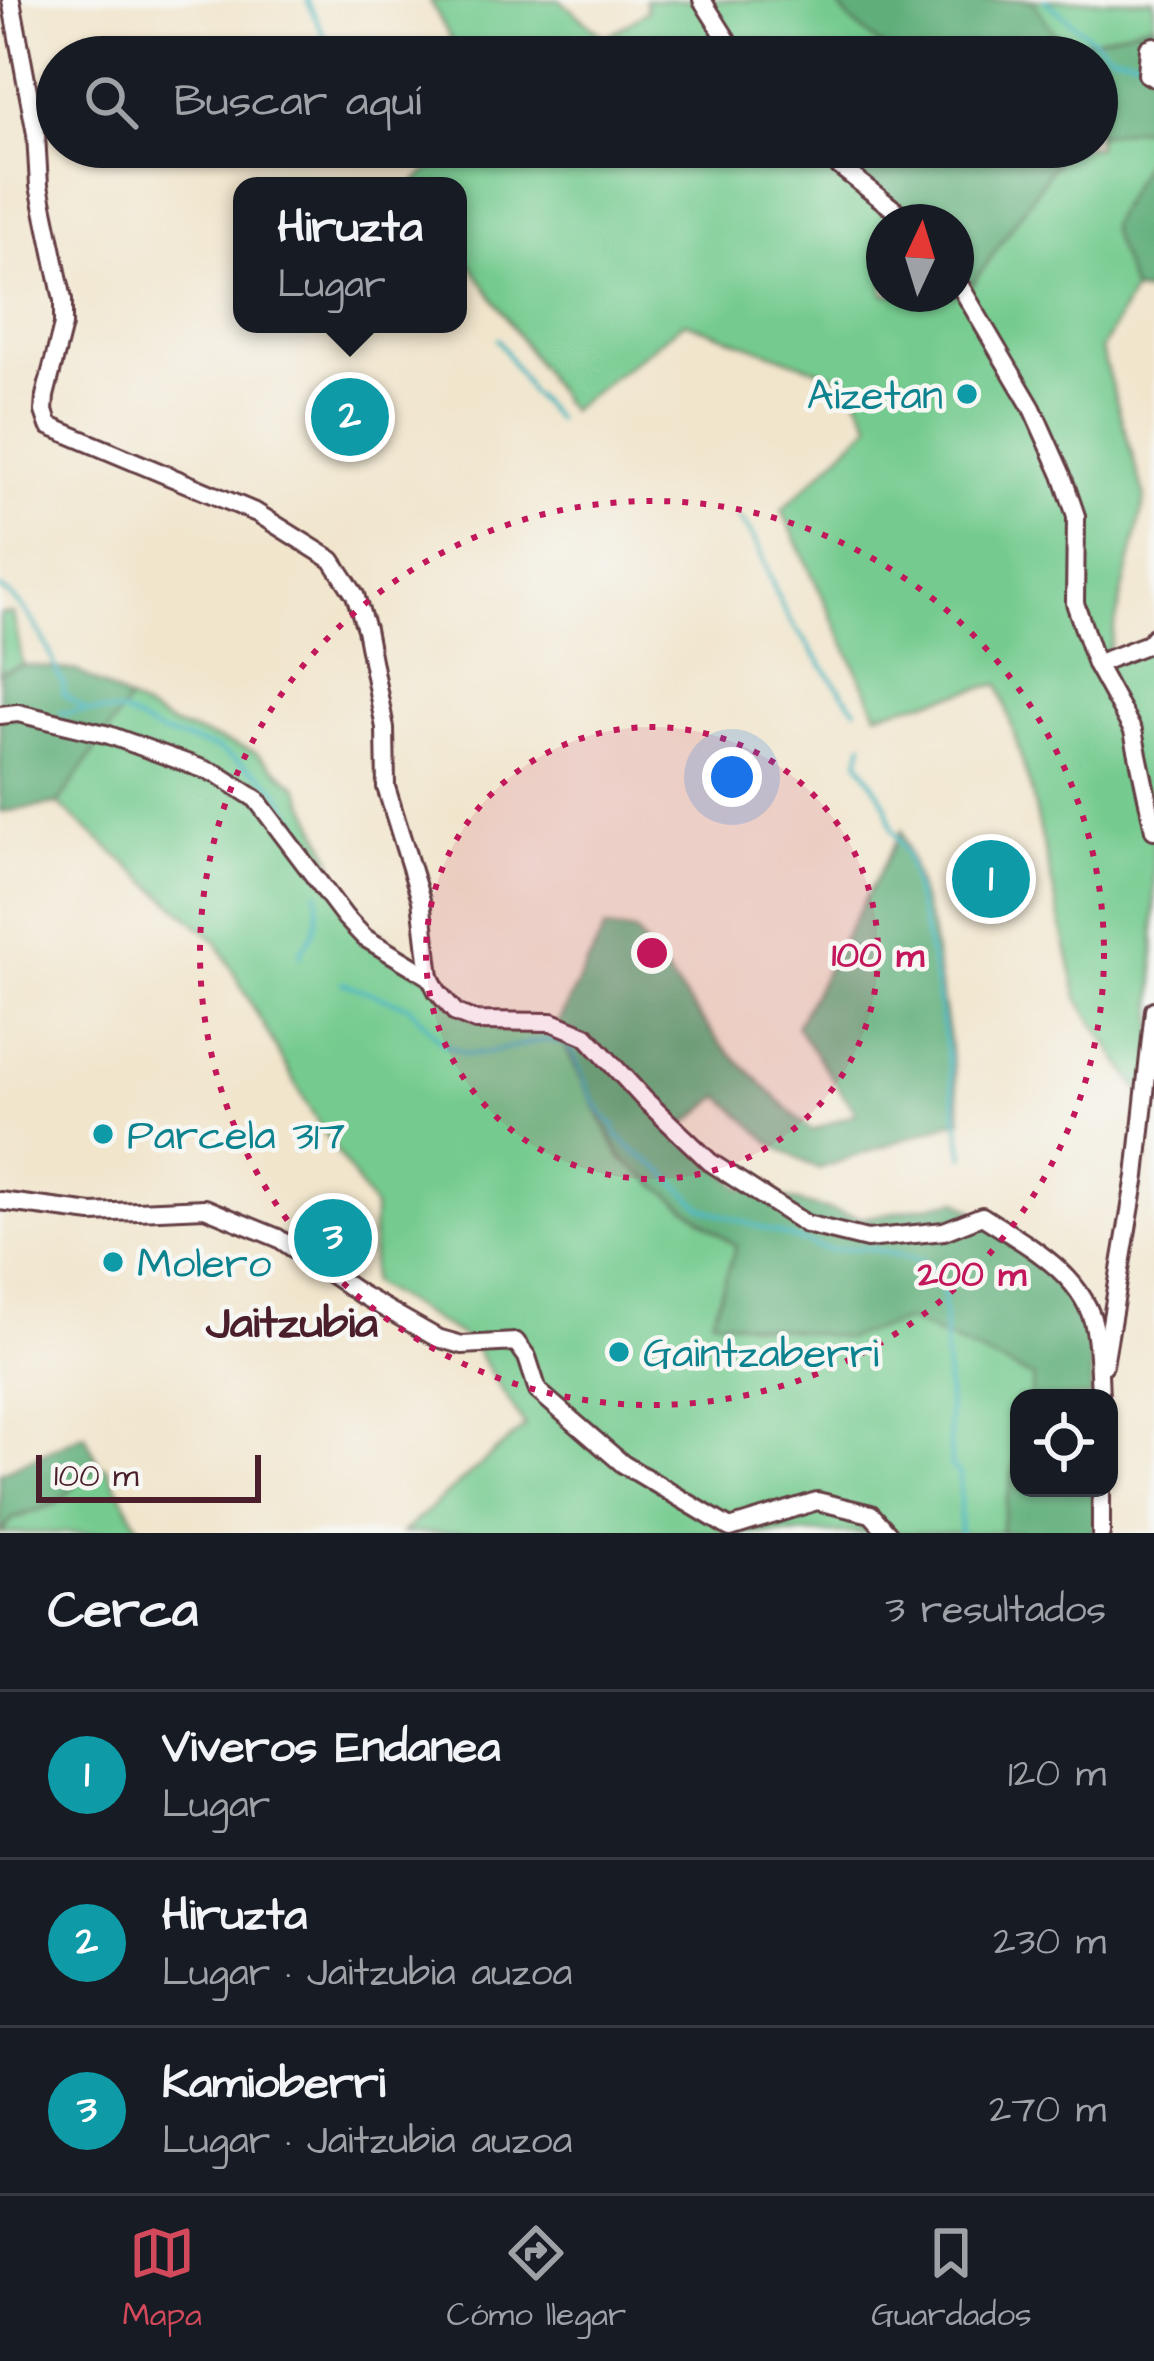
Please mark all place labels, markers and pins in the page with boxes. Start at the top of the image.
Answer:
place label: Aizetan [807,368,943,426]
pin: 2 [311,372,389,462]
marker: Aizetan [954,381,980,407]
pin: 1 [952,834,1030,924]
centre of rings [631,932,673,974]
place label: Parcela 317 [127,1108,345,1166]
marker: Parcela 317 [90,1121,116,1147]
pin: 3 [294,1193,372,1283]
place label: Molero [137,1236,272,1294]
marker: Molero [100,1249,126,1275]
place label: Gaintzaberri [643,1326,879,1384]
marker: Gaintzaberri [606,1339,632,1365]

